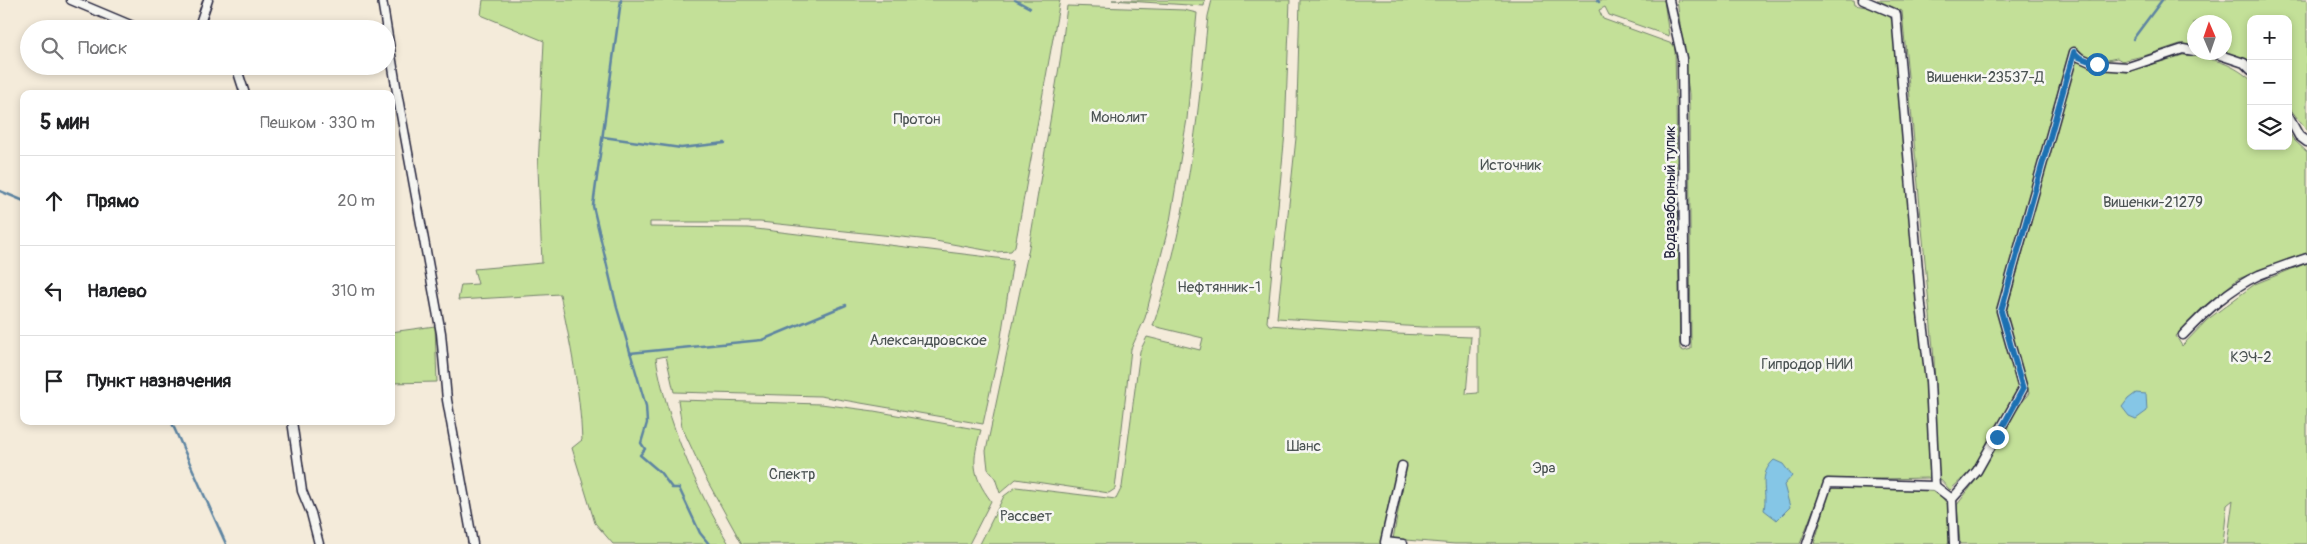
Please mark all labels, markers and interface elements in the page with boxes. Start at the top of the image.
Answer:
north arrow [2187,15,2232,60]
map controls [2247,15,2292,150]
button: + [2247,15,2292,60]
search box [20,20,395,75]
icon: search [38,34,66,62]
text: Поиск [78,36,128,60]
route start [2086,53,2109,76]
button: − [2247,60,2292,105]
park label: Вишенки-23537-Д [1926,68,2045,87]
button: layers [2247,105,2292,150]
park label: Монолит [1091,108,1148,127]
text: 5 мин [40,109,90,136]
park label: Протон [893,110,941,129]
text: Пешком · 330 m [260,113,375,133]
street label: Водазаборный тупик [1661,125,1680,259]
park label: Источник [1480,156,1542,175]
icon: ahead [40,187,68,215]
text: Прямо [87,189,139,213]
text: 20 m [337,191,375,211]
park label: Вишенки-21279 [2103,193,2203,212]
icon: left [40,277,68,305]
park label: Нефтянник-1 [1177,278,1261,297]
text: Налево [87,279,147,303]
text: 310 m [331,281,375,301]
park label: Александровское [869,331,987,350]
park label: КЭЧ-2 [2230,348,2272,367]
park label: Гипродор НИИ [1761,355,1853,374]
icon: arrive [40,367,68,395]
text: Пункт назначения [87,369,231,393]
route end [1986,426,2009,449]
park label: Шанс [1287,437,1322,456]
park label: Эра [1532,459,1556,478]
park label: Спектр [769,465,815,484]
park label: Рассвет [1000,507,1052,526]

